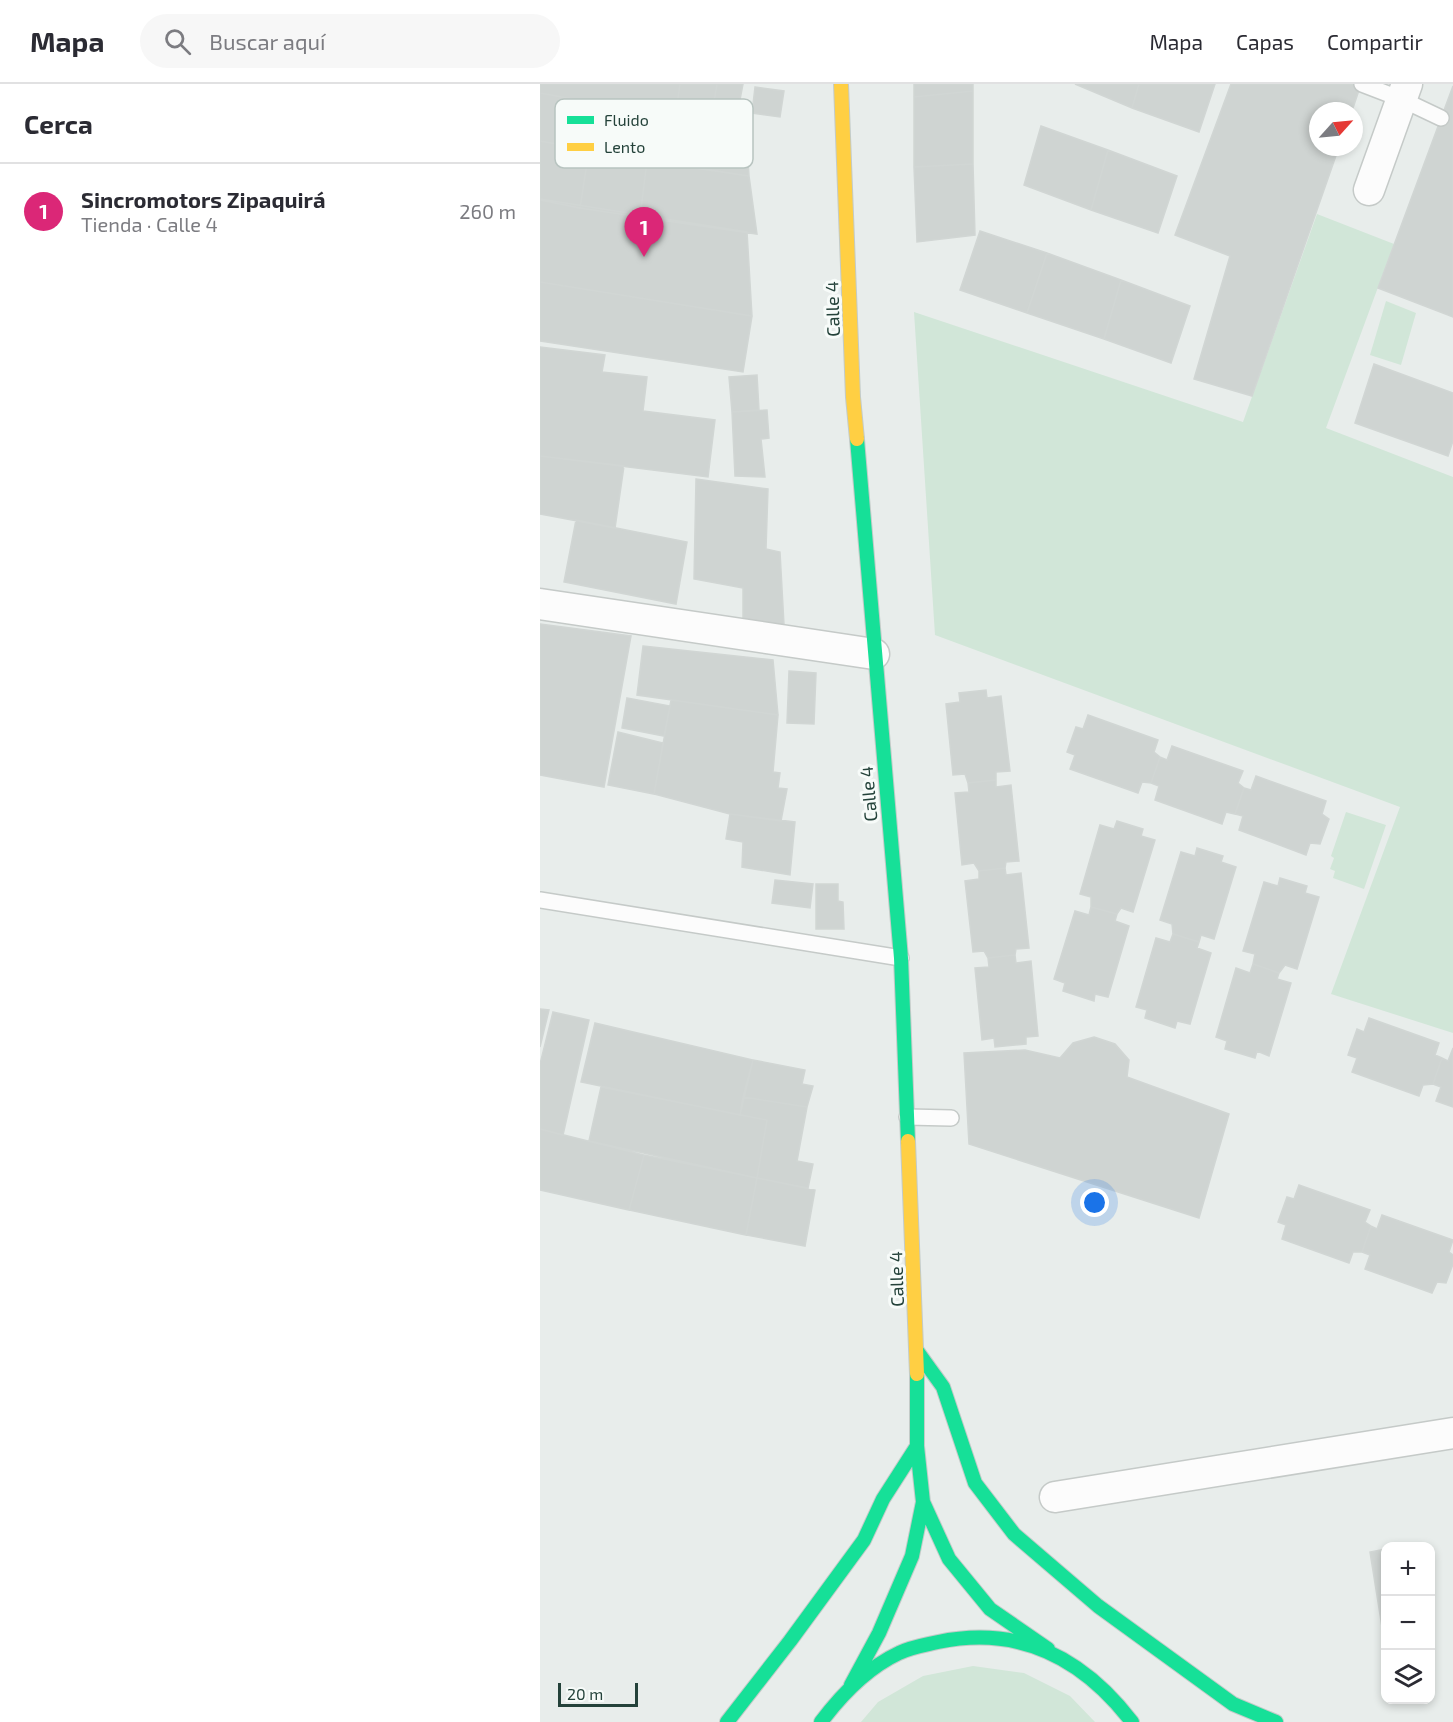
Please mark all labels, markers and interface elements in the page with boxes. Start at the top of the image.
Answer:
search box [140,14,560,68]
text: Mapa [30,24,104,58]
icon: search [161,25,194,58]
text: Buscar aquí [209,28,325,54]
text: Mapa [1149,29,1203,54]
text: Capas [1236,29,1294,54]
text: Compartir [1327,29,1423,54]
legend [555,99,753,168]
north arrow [1309,102,1363,156]
text: Cerca [24,108,93,139]
text: Fluido [604,110,649,129]
text: Lento [604,137,645,156]
text: Sincromotors Zipaquirá [81,186,325,212]
text: 1 [39,199,48,223]
text: 260 m [459,199,516,223]
pin: 1 [624,208,664,257]
text: Tienda · Calle 4 [81,212,218,236]
street label: Calle 4 [820,281,844,337]
street label: Calle 4 [855,765,881,823]
your location [1080,1188,1109,1217]
street label: Calle 4 [884,1251,908,1307]
map controls [1381,1542,1435,1704]
button: + [1381,1542,1435,1596]
button: − [1381,1596,1435,1650]
button: layers [1381,1650,1435,1704]
scale bar [558,1680,638,1708]
text: 20 m [567,1684,603,1703]

